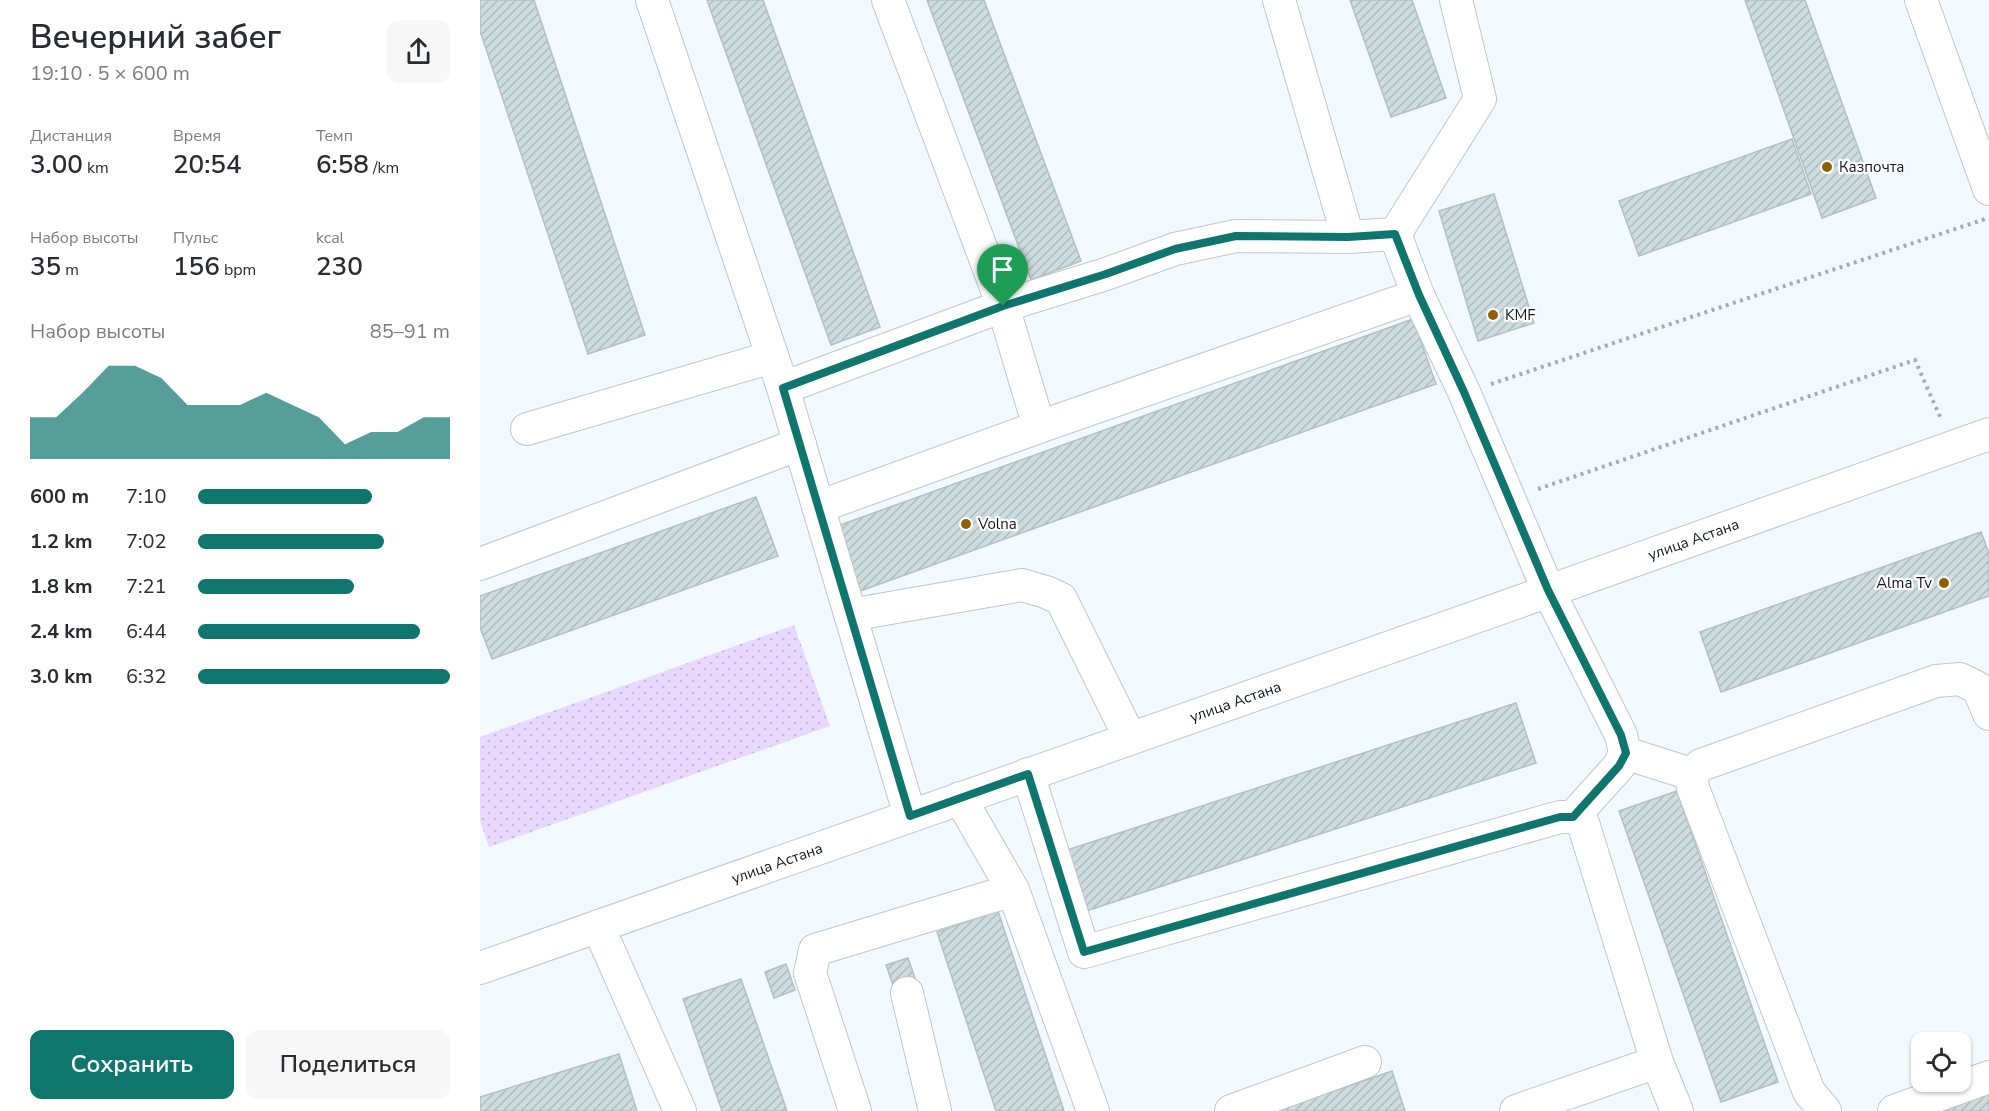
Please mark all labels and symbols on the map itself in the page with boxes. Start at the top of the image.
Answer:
place label: Казпочта [1839,157,1904,177]
marker: Казпочта [1820,160,1834,174]
pin [977,244,1028,306]
place label: KMF [1505,305,1535,325]
marker: KMF [1486,308,1500,322]
place label: Volna [977,514,1017,534]
street label: улица Астана [1645,514,1742,565]
marker: Volna [959,517,973,531]
place label: Alma Tv [1876,573,1932,593]
marker: Alma Tv [1937,576,1951,590]
street label: улица Астана [1187,676,1284,727]
street label: улица Астана [729,838,825,889]

